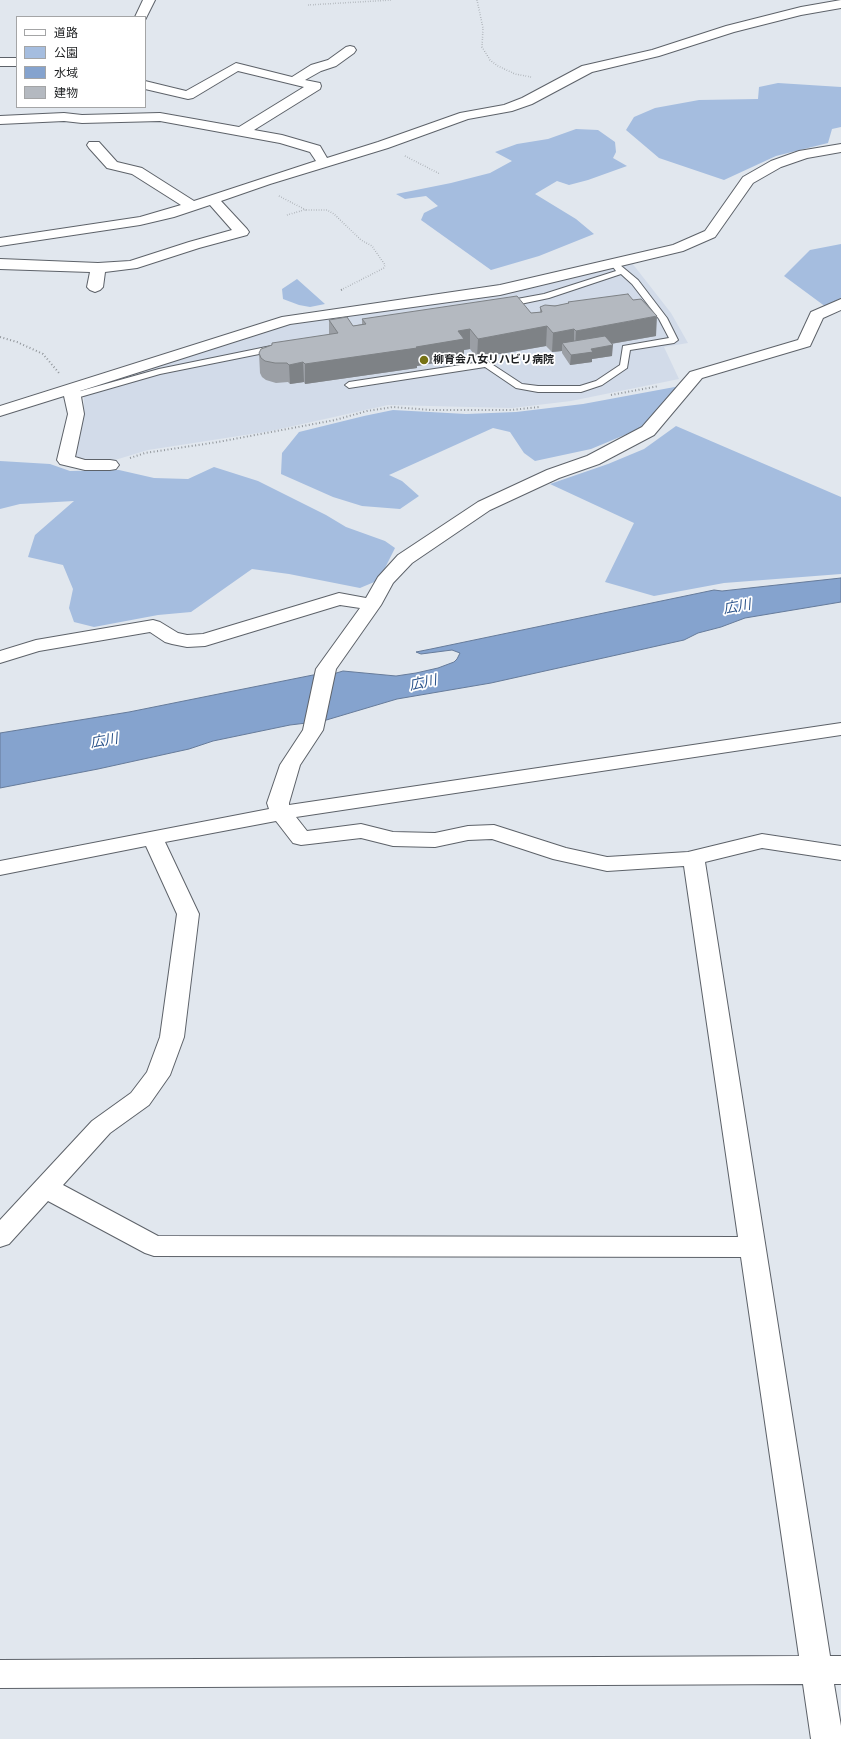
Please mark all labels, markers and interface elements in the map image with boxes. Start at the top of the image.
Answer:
legend [16,16,146,108]
text: 道路 [54,23,78,41]
text: 公園 [54,43,78,61]
text: 水域 [54,63,78,81]
text: 建物 [54,83,78,101]
place label: 柳育会八女リハビリ病院 [433,353,554,367]
marker: 柳育会八女リハビリ病院 [418,354,430,366]
water label: 広川 [722,596,752,618]
water label: 広川 [408,672,438,694]
water label: 広川 [89,730,119,752]

